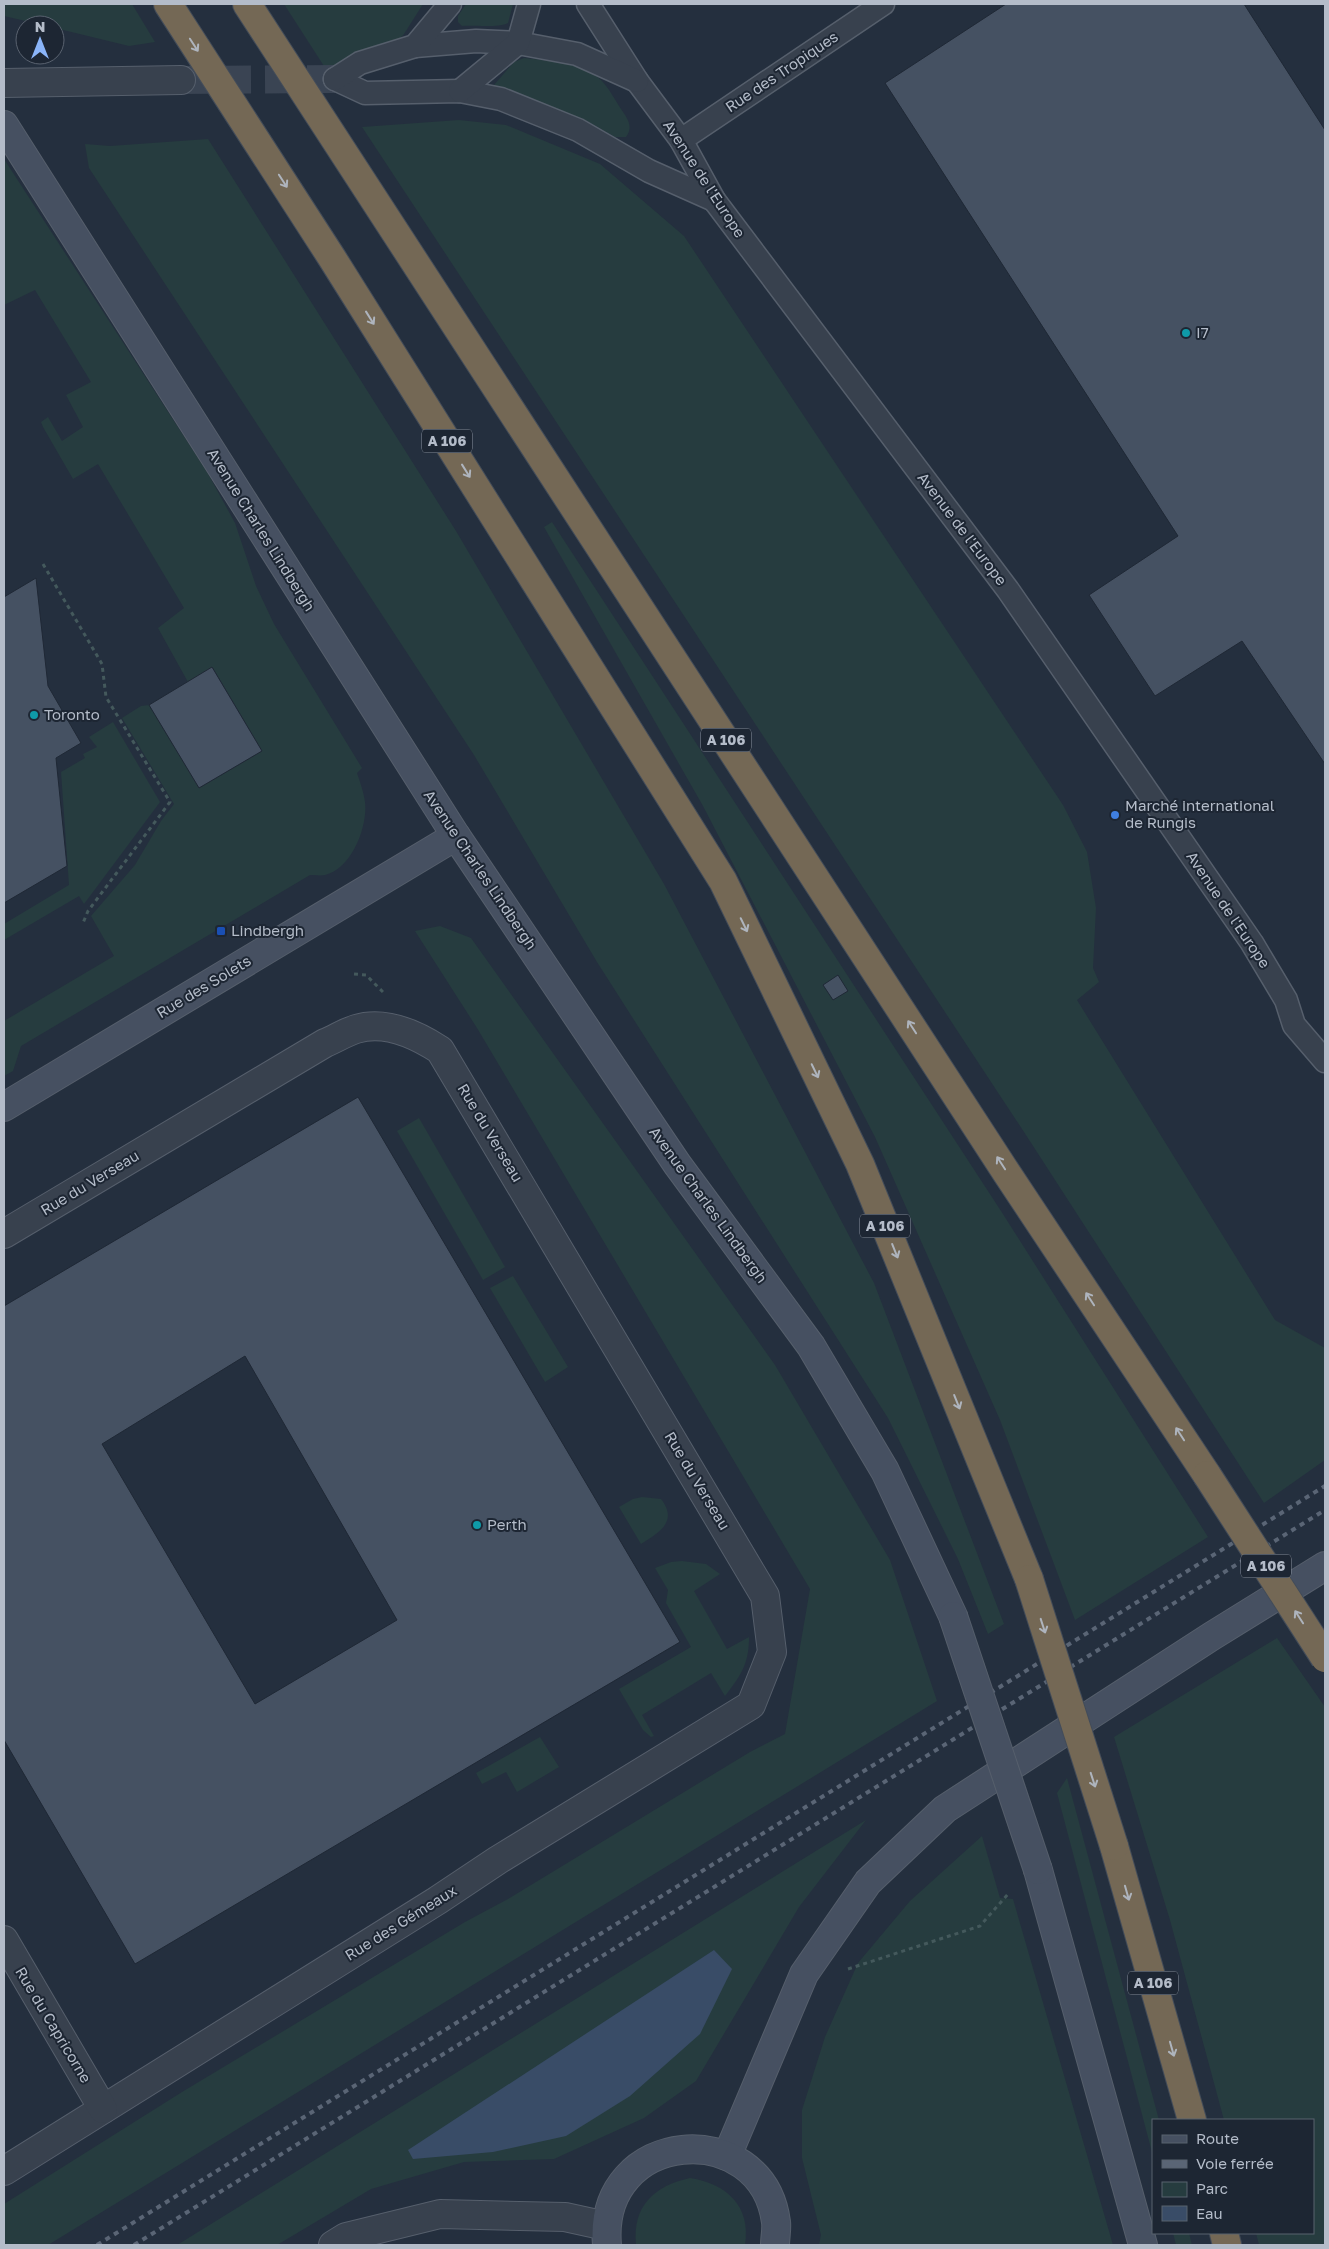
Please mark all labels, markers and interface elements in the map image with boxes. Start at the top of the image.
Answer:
north arrow [15,15,65,65]
text: N [35,18,45,35]
street label: Rue des Tropiques [722,27,841,116]
one-way arrow [190,37,200,51]
street label: Avenue de l'Europe [660,116,750,241]
one-way arrow [278,174,288,188]
one-way arrow [365,311,375,325]
place label: I7 [1196,323,1209,341]
marker: I7 [1180,327,1192,339]
road number: A 106 [422,430,472,452]
street label: Avenue Charles Lindbergh [204,445,319,614]
one-way arrow [461,463,471,477]
street label: Avenue de l'Europe [914,468,1011,589]
place label: Toronto [44,705,100,723]
marker: Toronto [28,709,40,721]
road number: A 106 [701,728,751,752]
street label: Avenue Charles Lindbergh [421,786,541,953]
place label: Marché international de Rungis [1125,796,1275,831]
marker: Marché international de Rungis [1109,809,1121,821]
street label: Avenue de l'Europe [1183,848,1275,971]
one-way arrow [740,917,750,932]
place label: Lindbergh [231,921,304,939]
marker: Lindbergh [215,925,227,937]
street label: Rue des Solets [153,951,254,1021]
one-way arrow [907,1020,917,1034]
one-way arrow [811,1063,820,1078]
street label: Rue du Verseau [454,1080,527,1185]
street label: Avenue Charles Lindbergh [646,1123,772,1286]
street label: Rue du Verseau [37,1146,142,1219]
one-way arrow [996,1157,1006,1171]
road number: A 106 [860,1214,910,1238]
one-way arrow [891,1243,901,1258]
one-way arrow [1085,1292,1096,1306]
one-way arrow [953,1394,963,1409]
street label: Rue du Verseau [661,1428,734,1533]
one-way arrow [1175,1428,1185,1442]
place label: Perth [487,1515,527,1533]
marker: Perth [471,1519,483,1531]
road number: A 106 [1241,1554,1291,1578]
one-way arrow [1293,1610,1303,1624]
one-way arrow [1039,1617,1049,1633]
one-way arrow [1088,1772,1098,1788]
street label: Rue des Gémeaux [341,1881,460,1964]
one-way arrow [1123,1885,1132,1901]
street label: Rue du Capricorne [12,1963,96,2086]
road number: A 106 [1128,1972,1178,1995]
one-way arrow [1167,2041,1177,2057]
legend [1152,2119,1314,2234]
text: Route [1196,2129,1239,2147]
text: Voie ferrée [1196,2154,1274,2172]
text: Parc [1196,2179,1228,2197]
text: Eau [1196,2204,1223,2222]

